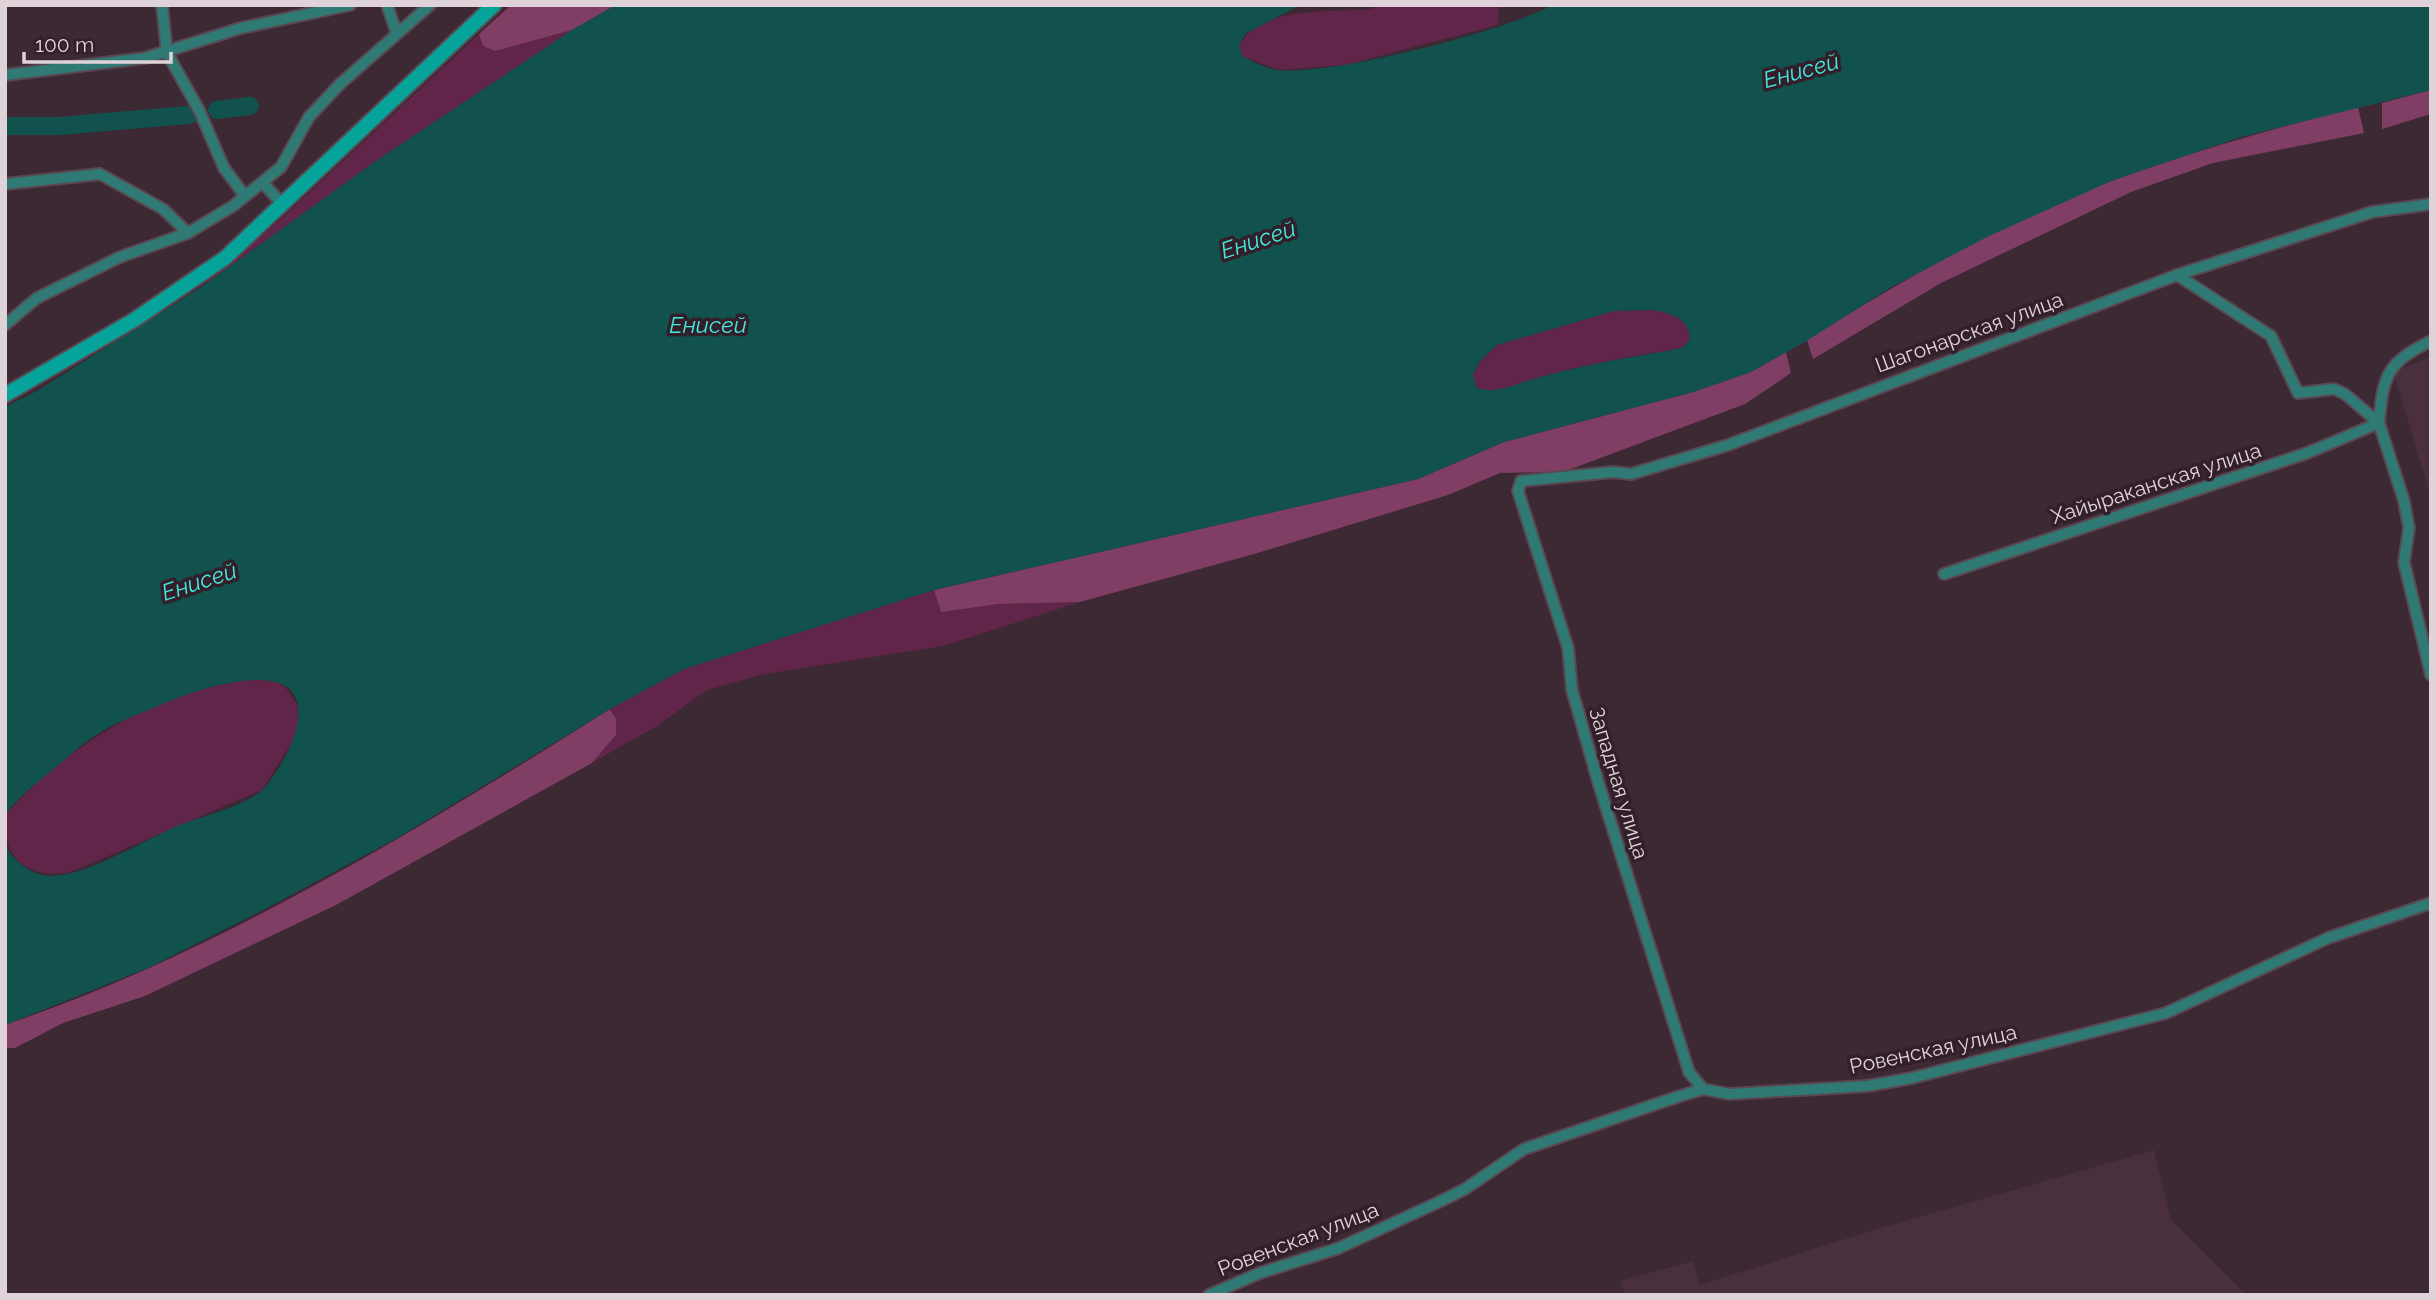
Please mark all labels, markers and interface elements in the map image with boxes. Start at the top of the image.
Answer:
scale bar [24,21,172,65]
text: 100 m [35,32,94,57]
water label: Енисей [1760,47,1842,93]
water label: Енисей [1217,214,1299,264]
street label: Шагонарская улица [1872,286,2066,378]
water label: Енисей [669,311,747,338]
street label: Хайыраканская улица [2048,437,2264,529]
water label: Енисей [158,556,240,606]
street label: Западная улица [1584,704,1654,862]
street label: Ровенская улица [1847,1019,2019,1079]
street label: Ровенская улица [1214,1197,1382,1281]

